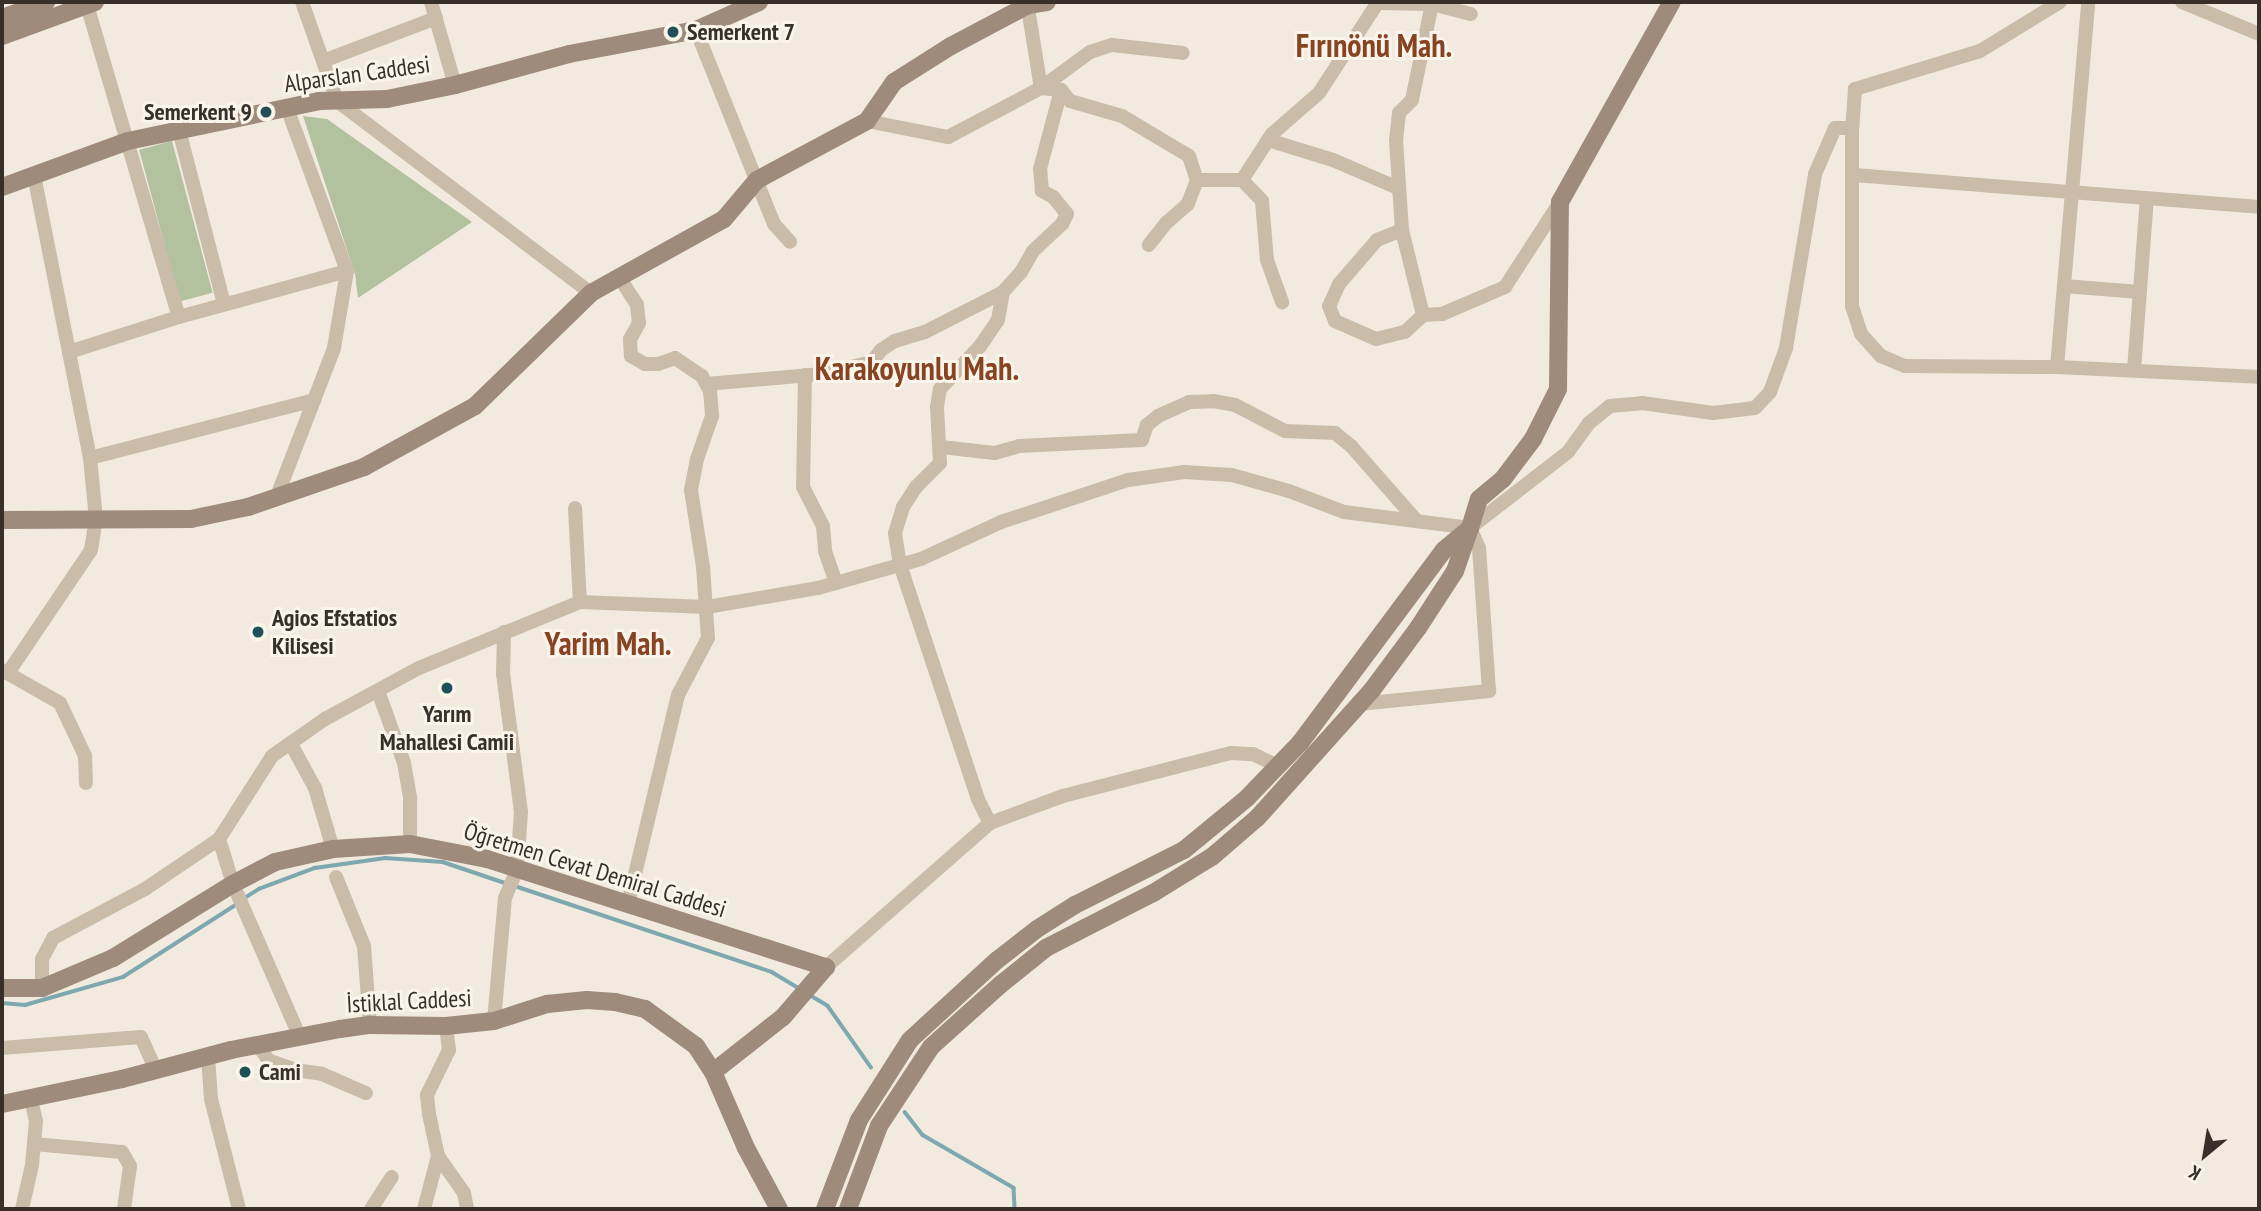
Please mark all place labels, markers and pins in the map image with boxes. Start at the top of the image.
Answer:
place label: Semerkent 7 [687,18,795,46]
marker: Semerkent 7 [665,24,681,40]
place label: Semerkent 9 [144,98,252,126]
marker: Semerkent 9 [258,104,274,120]
place label: Agios Efstatios Kilisesi [272,604,397,660]
marker: Agios Efstatios Kilisesi [250,624,266,640]
marker: Yarım Mahallesi Camii [439,680,455,696]
place label: Yarım Mahallesi Camii [380,700,514,756]
place label: Cami [259,1058,301,1086]
marker: Cami [237,1064,253,1080]

